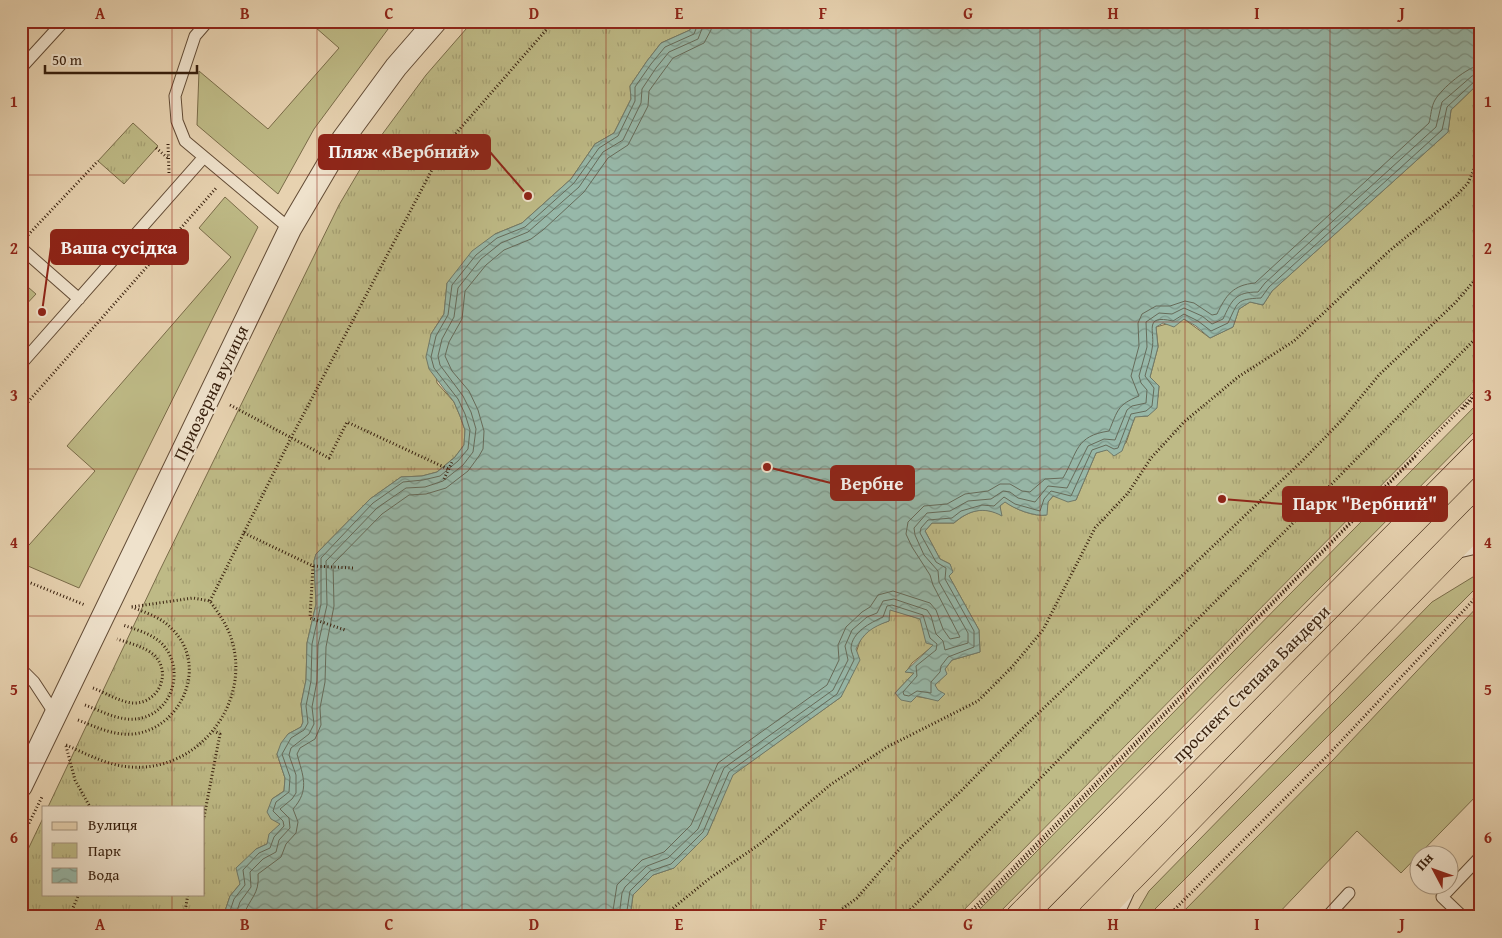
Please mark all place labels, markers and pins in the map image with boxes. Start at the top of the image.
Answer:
callout: Пляж «Вербний» [319,135,490,169]
callout: Ваша сусідка [51,230,188,264]
callout: Вербне [831,466,914,500]
callout: Парк "Вербний" [1283,487,1447,521]

